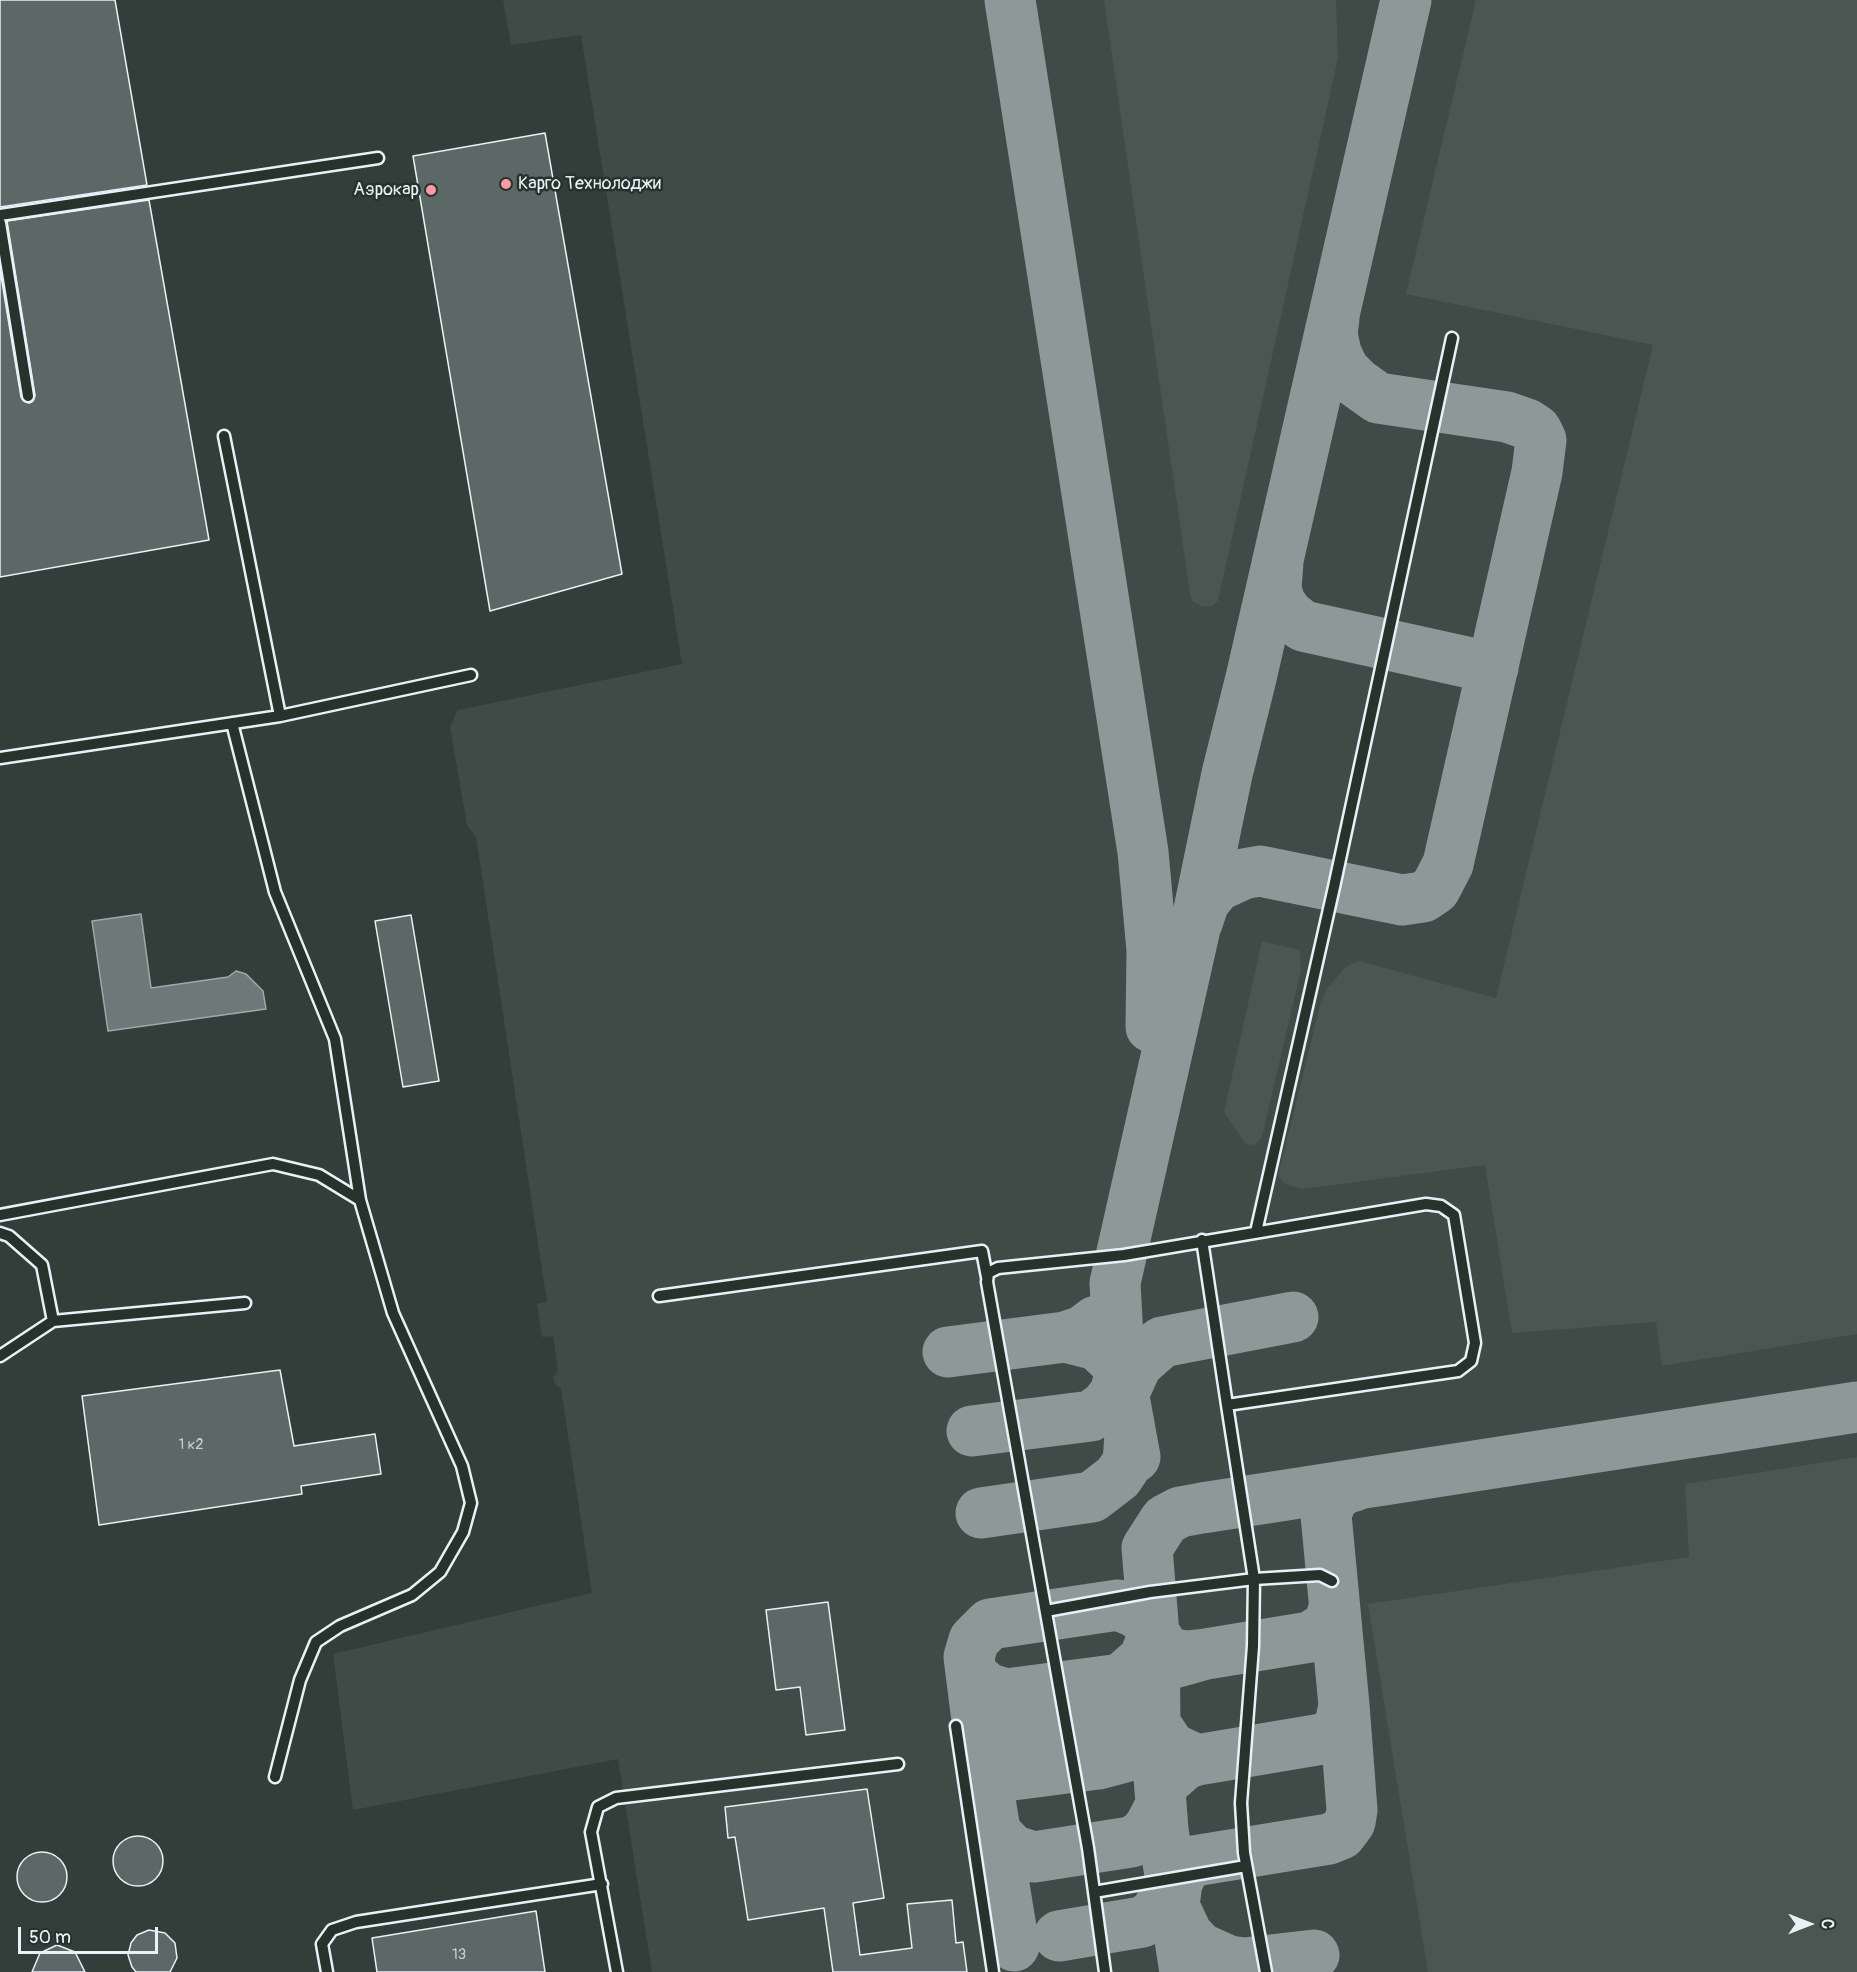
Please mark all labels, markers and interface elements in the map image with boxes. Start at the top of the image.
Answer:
place label: Карго Технолоджи [518,173,661,195]
marker: Карго Технолоджи [499,177,513,191]
place label: Аэрокар [353,179,419,201]
marker: Аэрокар [424,183,438,197]
house number: 1 к2 [178,1436,204,1454]
north arrow [1779,1894,1839,1954]
scale bar [21,1915,160,1953]
text: С [1817,1919,1837,1929]
text: 50 m [29,1926,71,1949]
house number: 13 [452,1946,466,1964]

